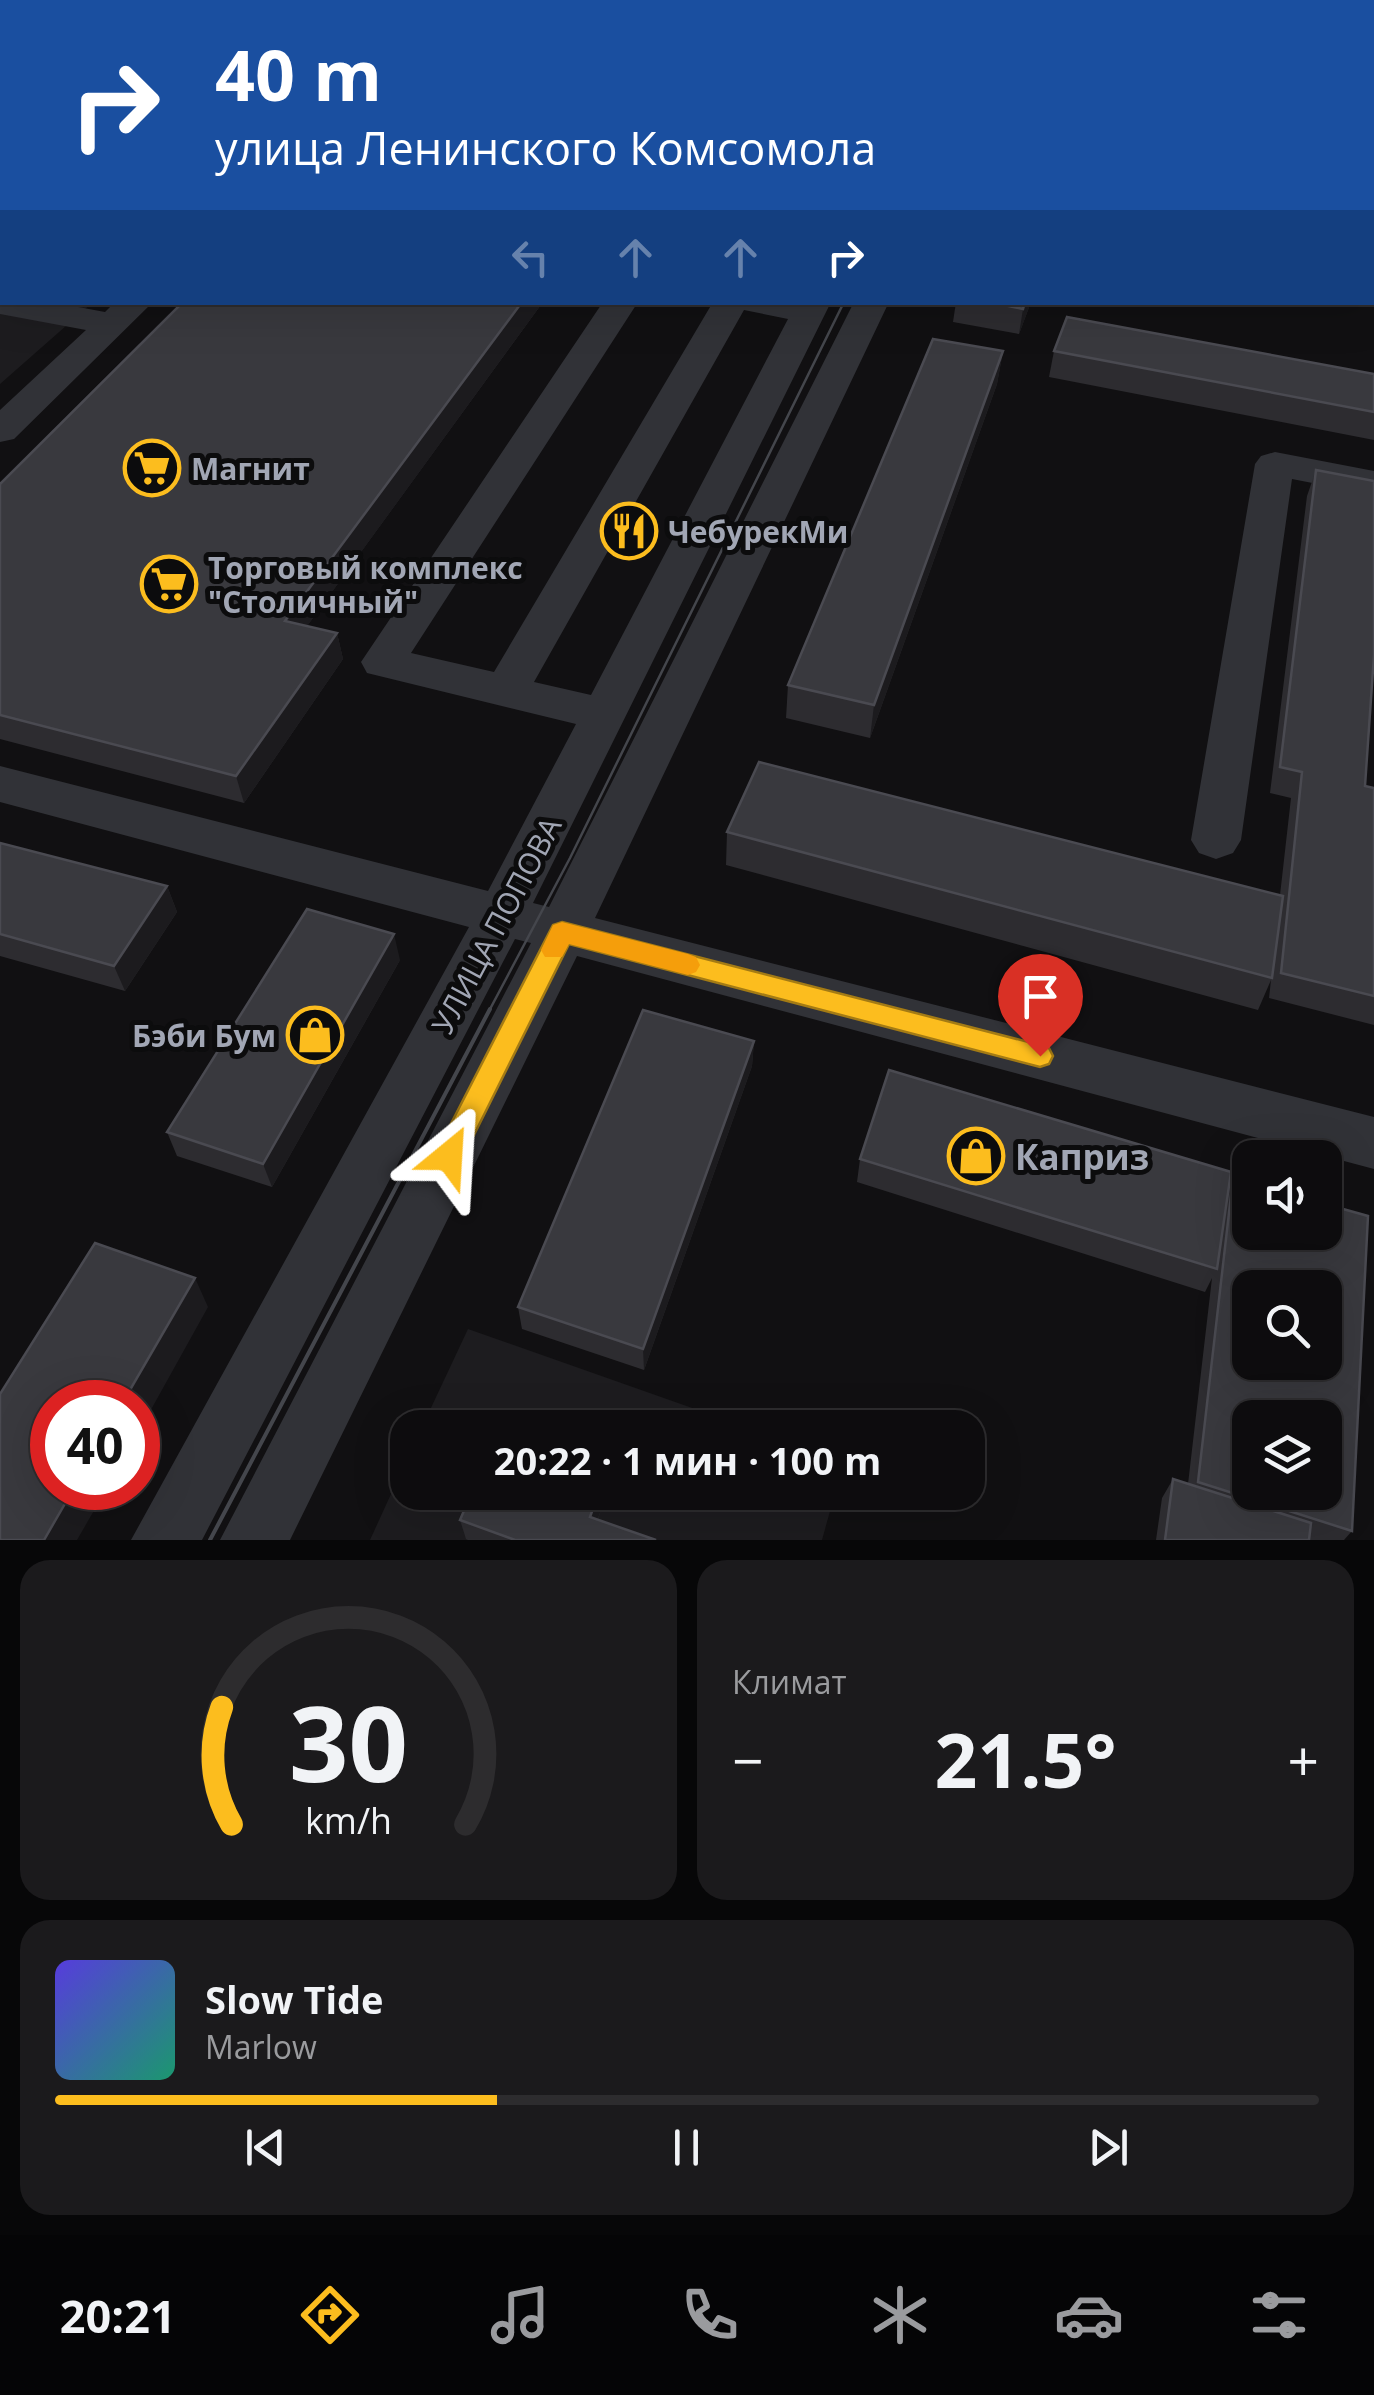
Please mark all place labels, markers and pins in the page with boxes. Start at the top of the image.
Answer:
supermarket icon: Магнит [122,438,182,498]
place label: Магнит [191,448,310,489]
restaurant icon: ЧебурекМи [599,501,659,561]
place label: ЧебурекМи [668,511,848,552]
place label: Торговый комплекс "Столичный" [208,547,523,622]
supermarket icon: Торговый комплекс "Столичный" [139,554,199,614]
pin [998,954,1083,1057]
shop icon: Бэби Бум [285,1005,345,1065]
place label: Бэби Бум [132,1015,276,1056]
shop icon: Каприз [946,1126,1006,1186]
place label: Каприз [1015,1133,1149,1180]

